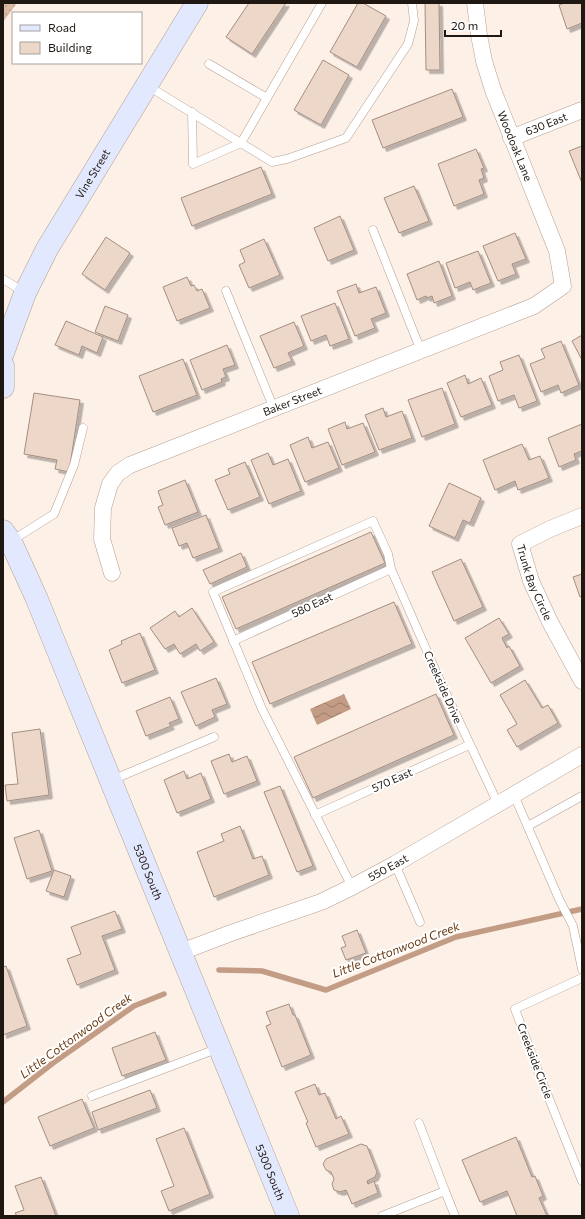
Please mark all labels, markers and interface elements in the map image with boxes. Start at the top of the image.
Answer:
legend [12,12,142,64]
scale bar [445,12,501,38]
text: 20 m [451,18,478,32]
text: Road [48,20,76,34]
text: Building [48,40,92,54]
street label: Woodoak Lane [495,109,536,183]
street label: 630 East [523,109,569,138]
street label: Vine Street [72,146,113,201]
street label: Baker Street [261,383,324,418]
street label: Trunk Bay Circle [514,543,555,622]
street label: 580 East [289,589,335,620]
street label: Creekside Drive [422,649,465,725]
street label: 570 East [369,765,415,794]
street label: 5300 South [131,842,166,902]
street label: 550 East [365,851,411,883]
water label: Little Cottonwood Creek [330,918,462,980]
water label: Little Cottonwood Creek [17,989,135,1081]
street label: Creekside Circle [515,1021,556,1101]
street label: 5300 South [253,1142,288,1202]

